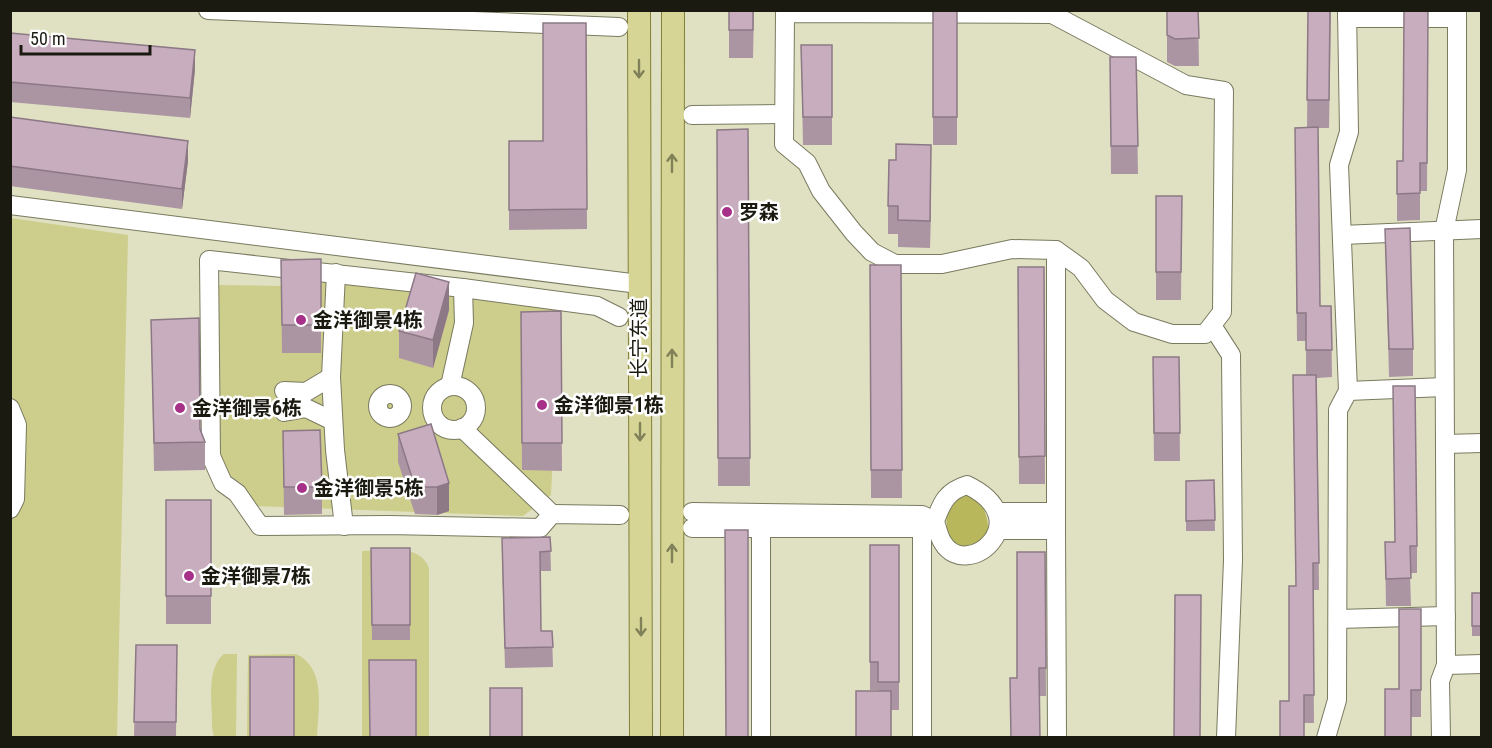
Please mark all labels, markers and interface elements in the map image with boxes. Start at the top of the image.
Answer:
scale bar [21,18,150,56]
text: 50 m [30,28,65,49]
one-way arrow [633,58,645,78]
one-way arrow [666,154,678,174]
place label: 罗森 [739,200,779,224]
marker: 罗森 [720,205,734,219]
street label: 长宁东道 [627,298,651,378]
place label: 金洋御景4栋 [313,308,423,332]
marker: 金洋御景4栋 [294,313,308,327]
one-way arrow [666,349,678,369]
place label: 金洋御景1栋 [554,393,664,417]
place label: 金洋御景6栋 [192,396,302,420]
marker: 金洋御景1栋 [535,398,549,412]
marker: 金洋御景6栋 [173,401,187,415]
one-way arrow [634,421,646,441]
place label: 金洋御景5栋 [314,476,424,500]
marker: 金洋御景5栋 [295,481,309,495]
one-way arrow [666,544,678,564]
place label: 金洋御景7栋 [201,564,311,588]
marker: 金洋御景7栋 [182,569,196,583]
one-way arrow [635,616,646,636]

